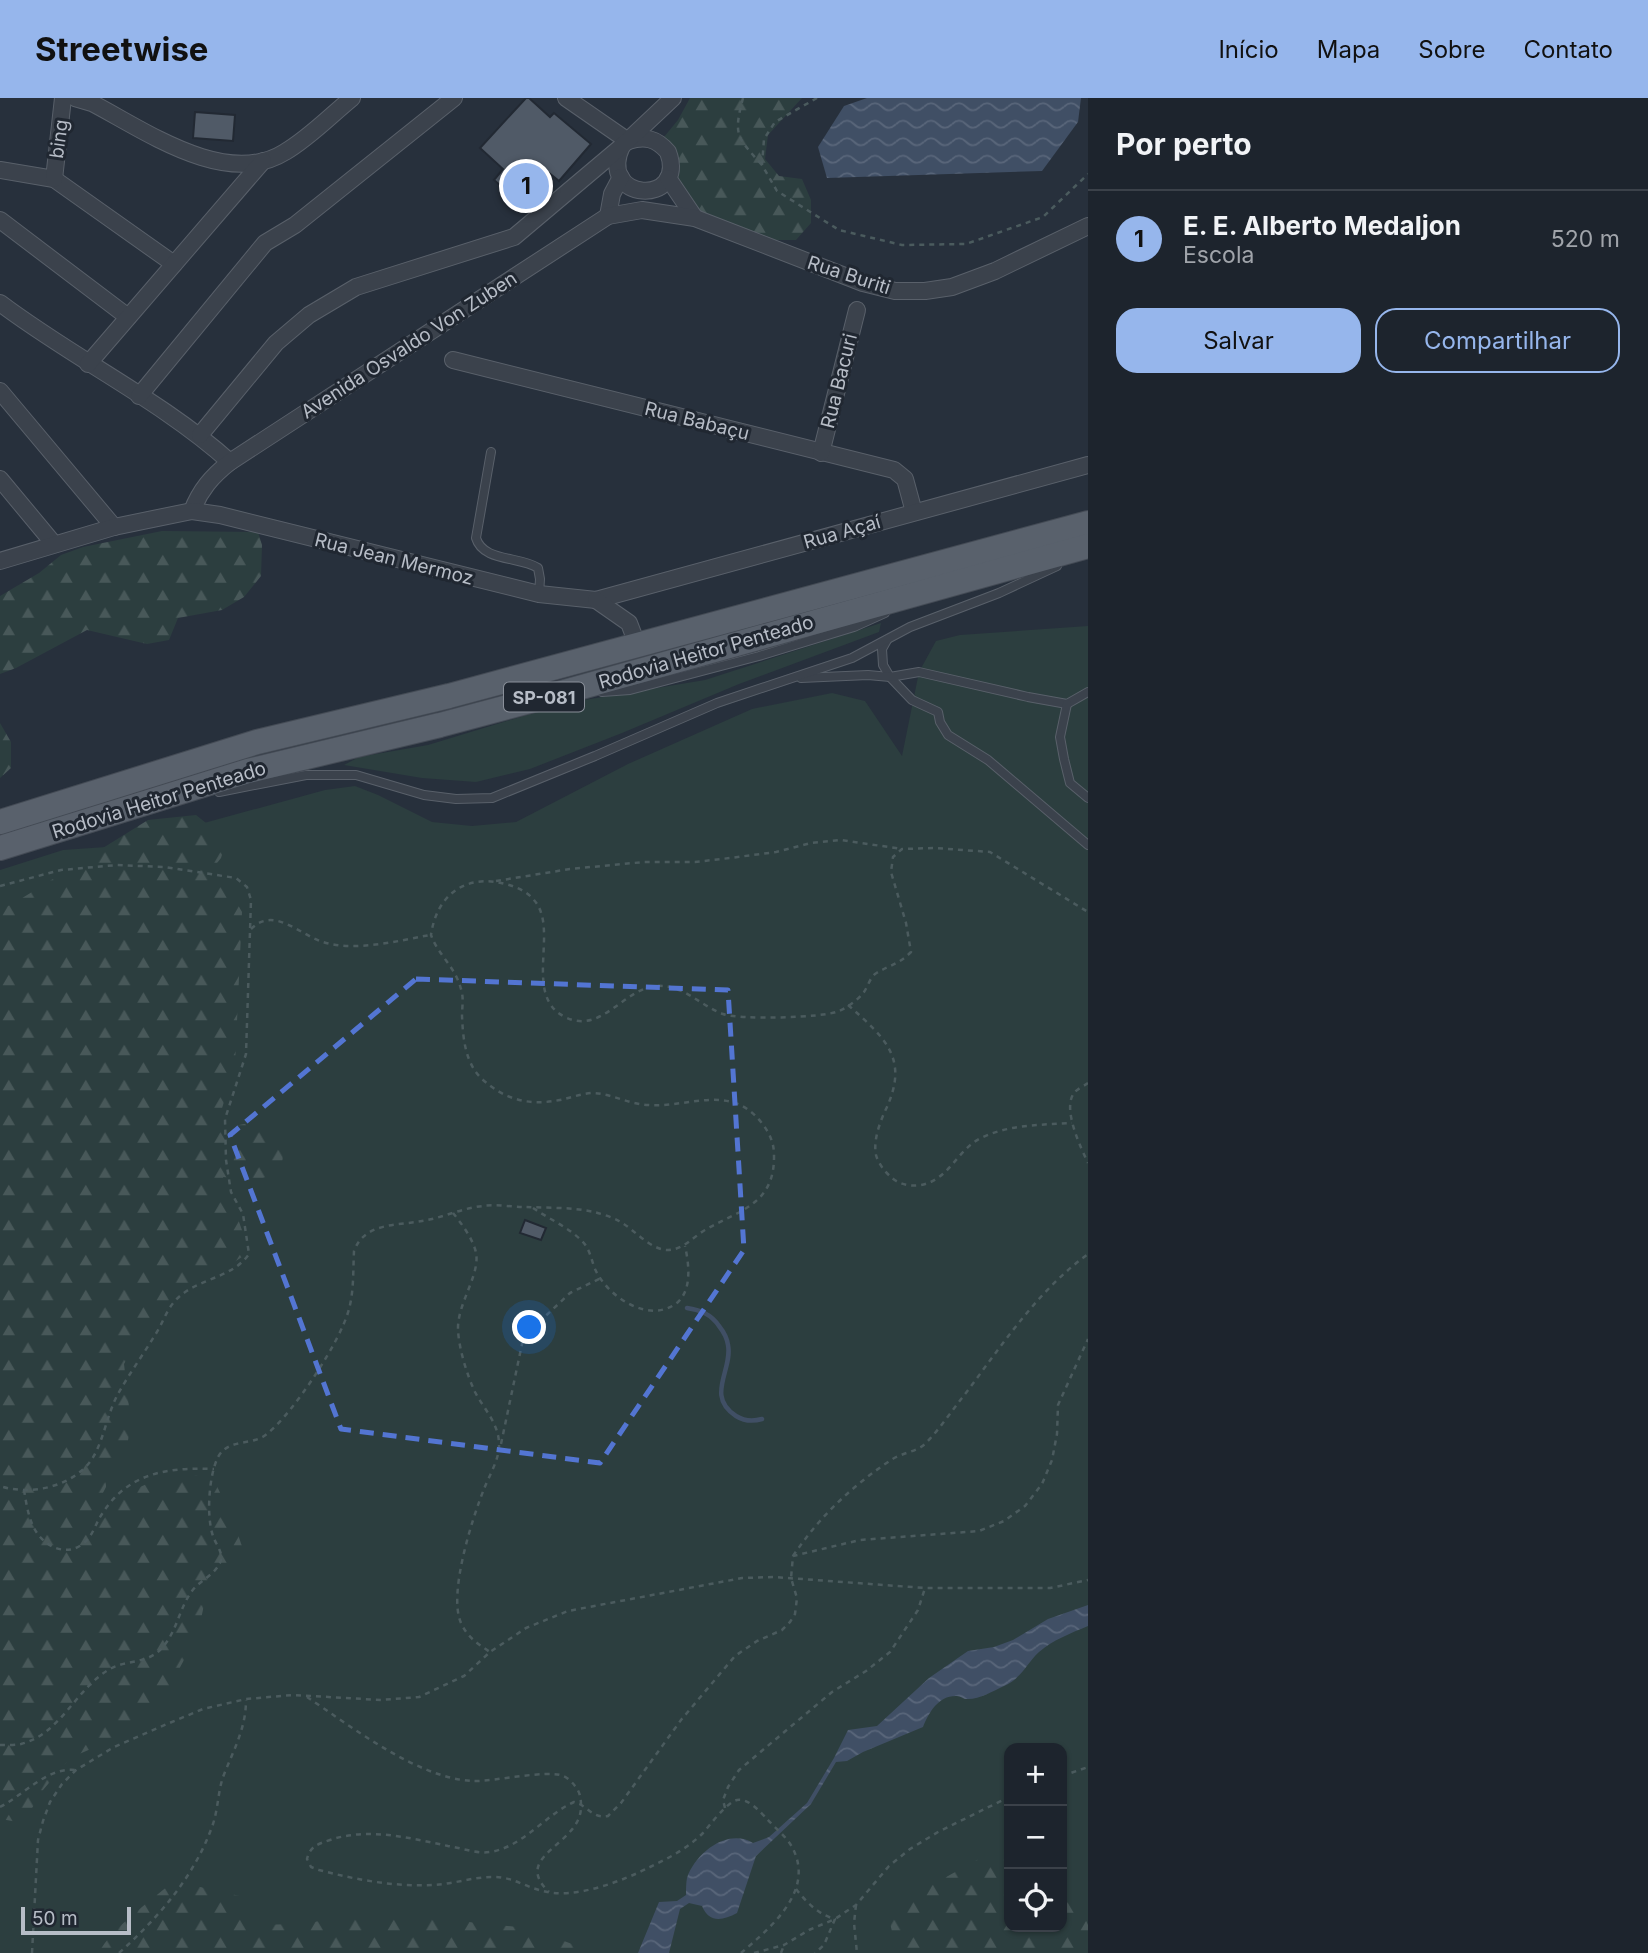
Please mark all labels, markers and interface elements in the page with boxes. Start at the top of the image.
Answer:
text: Streetwise [35,29,209,69]
text: Início [1218,35,1279,64]
text: Mapa [1317,35,1380,64]
text: Sobre [1418,35,1485,64]
text: Contato [1523,35,1613,64]
street label: bing [45,118,73,160]
text: Por perto [1116,126,1252,162]
pin: 1 [503,160,549,212]
text: E. E. Alberto Medaljon [1183,210,1461,241]
text: 1 [1134,225,1144,253]
text: 520 m [1551,225,1620,253]
text: Escola [1183,241,1254,269]
street label: Rua Buriti [805,251,893,299]
street label: Avenida Osvaldo Von Zuben [297,267,521,423]
button: Salvar [1116,308,1361,373]
button: Compartilhar [1375,308,1620,373]
street label: Rua Bacuri [816,331,862,431]
street label: Rua Babaçu [642,397,752,445]
street label: Rua Açaí [801,510,883,554]
street label: Rua Jean Mermoz [312,528,476,590]
street label: Rodovia Heitor Penteado [596,610,816,694]
road number: SP-081 [504,682,584,712]
street label: Rodovia Heitor Penteado [49,756,269,844]
your location [512,1310,546,1344]
map controls [1004,1743,1067,1932]
button: + [1004,1743,1067,1806]
button: − [1004,1806,1067,1869]
button: locate [1004,1869,1067,1932]
scale bar [21,1904,131,1936]
text: 50 m [32,1907,78,1930]

